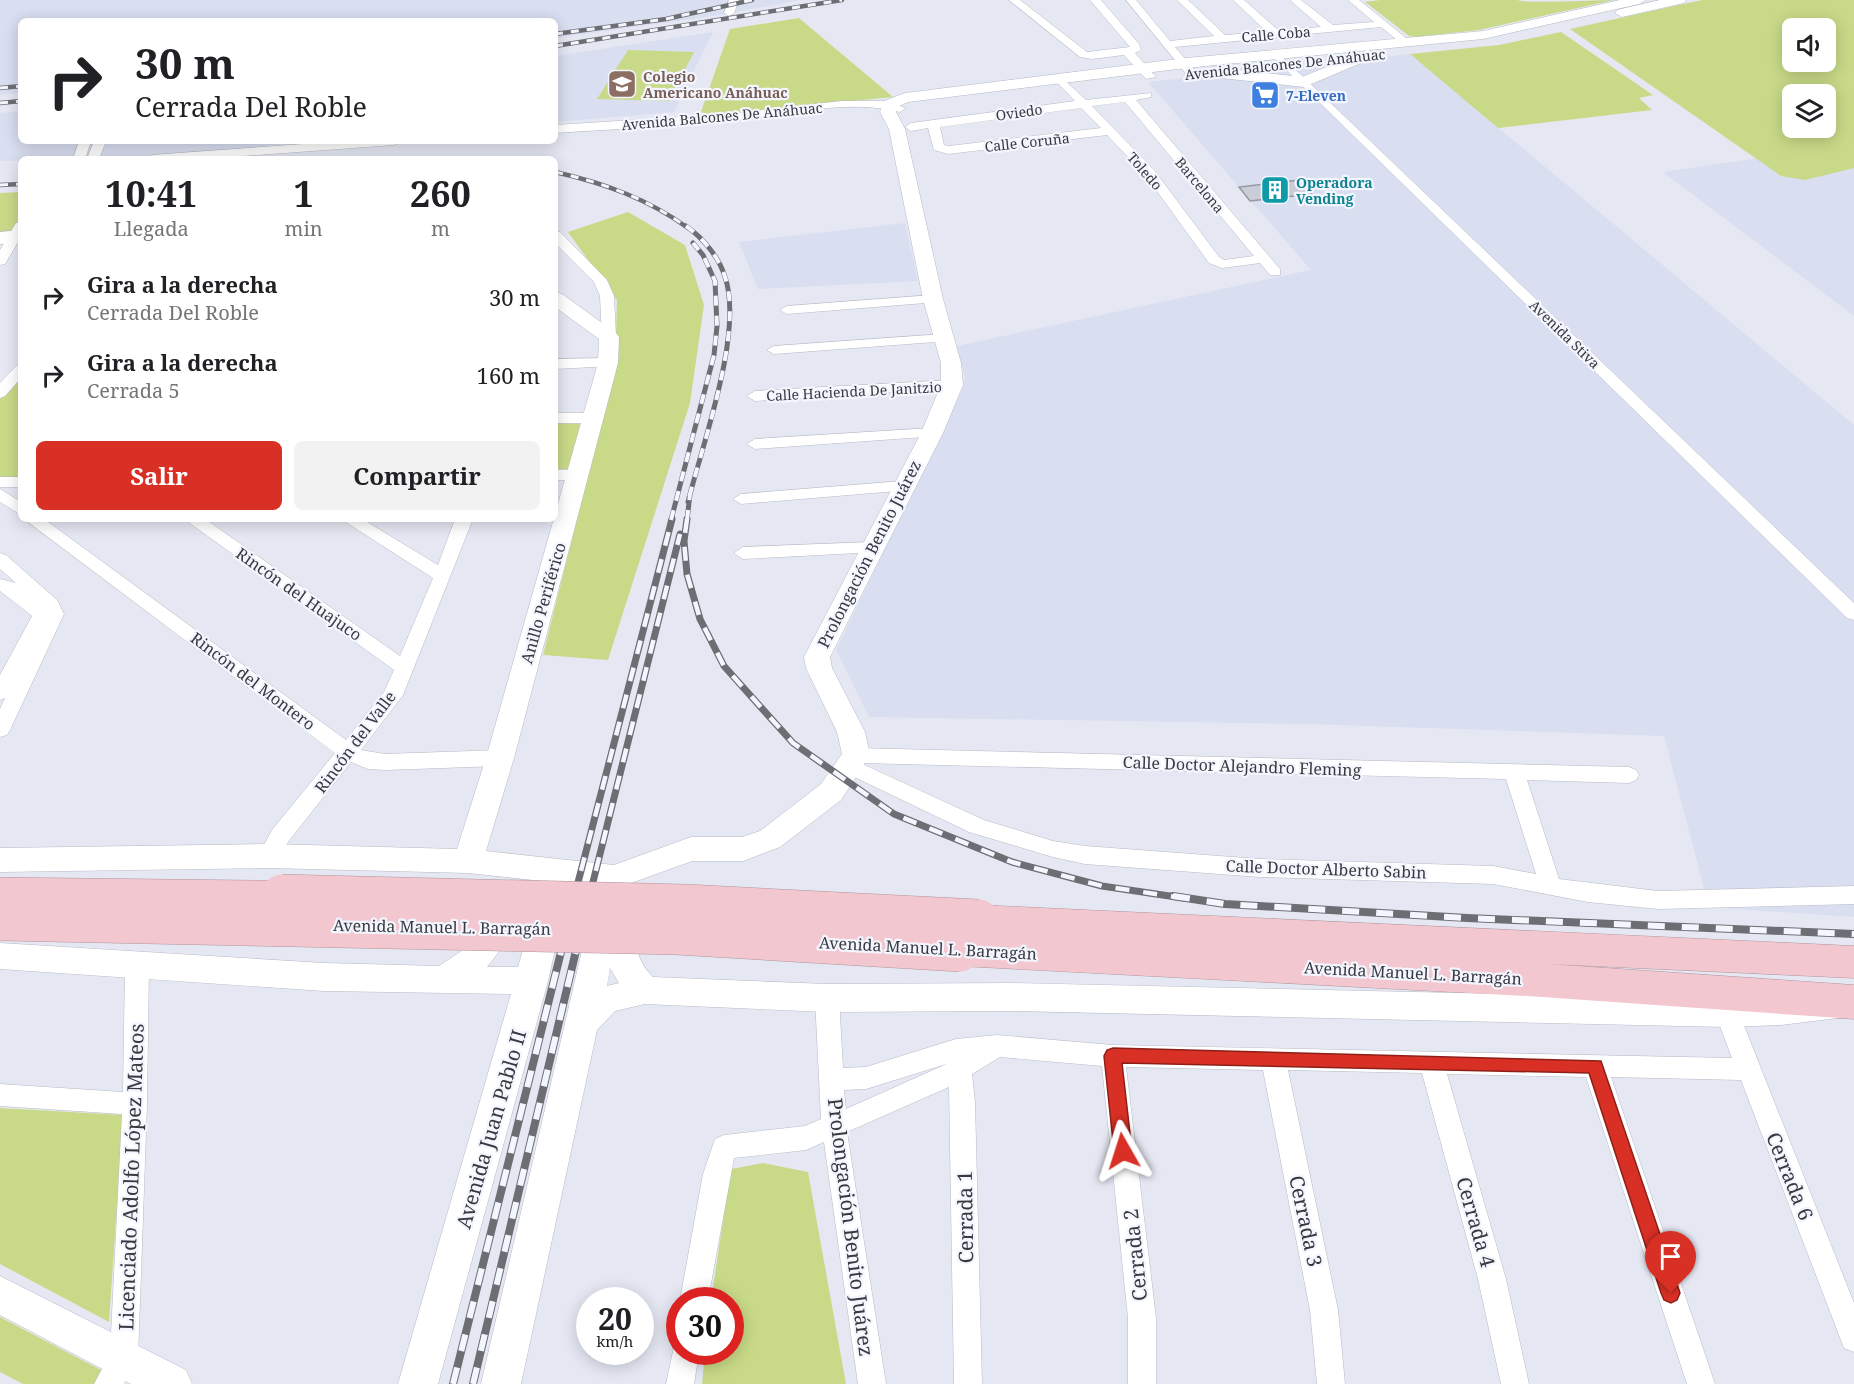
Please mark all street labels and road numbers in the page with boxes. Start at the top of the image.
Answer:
street label: Calle Coba [1241,22,1312,46]
street label: Avenida Balcones De Anáhuac [1184,44,1386,84]
street label: Avenida Balcones De Anáhuac [621,98,823,134]
street label: Oviedo [994,99,1044,125]
street label: Calle Coruña [984,128,1071,156]
street label: Toledo [1123,148,1167,194]
street label: Barcelona [1171,153,1229,217]
street label: Avenida Stiva [1526,295,1605,373]
street label: Calle Hacienda De Janitzio [766,377,942,405]
street label: Prolongación Benito Juárez [812,456,926,652]
street label: Anillo Periférico [515,540,571,666]
street label: Rincón del Huajuco [232,542,366,646]
street label: Rincón del Montero [186,627,320,735]
street label: Rincón del Valle [309,687,401,797]
street label: Calle Doctor Alejandro Fleming [1122,751,1362,781]
street label: Calle Doctor Alberto Sabin [1225,855,1427,883]
street label: Avenida Manuel L. Barragán [333,914,551,940]
street label: Avenida Manuel L. Barragán [819,931,1037,965]
street label: Avenida Manuel L. Barragán [1304,956,1522,990]
street label: Licenciado Adolfo López Mateos [112,1023,150,1331]
street label: Avenida Juan Pablo II [450,1026,532,1232]
street label: Prolongación Benito Juárez [822,1096,880,1358]
street label: Cerrada 6 [1760,1128,1820,1224]
street label: Cerrada 1 [951,1170,979,1264]
street label: Cerrada 3 [1283,1173,1329,1269]
street label: Cerrada 4 [1450,1174,1502,1270]
street label: Cerrada 2 [1117,1208,1153,1302]

